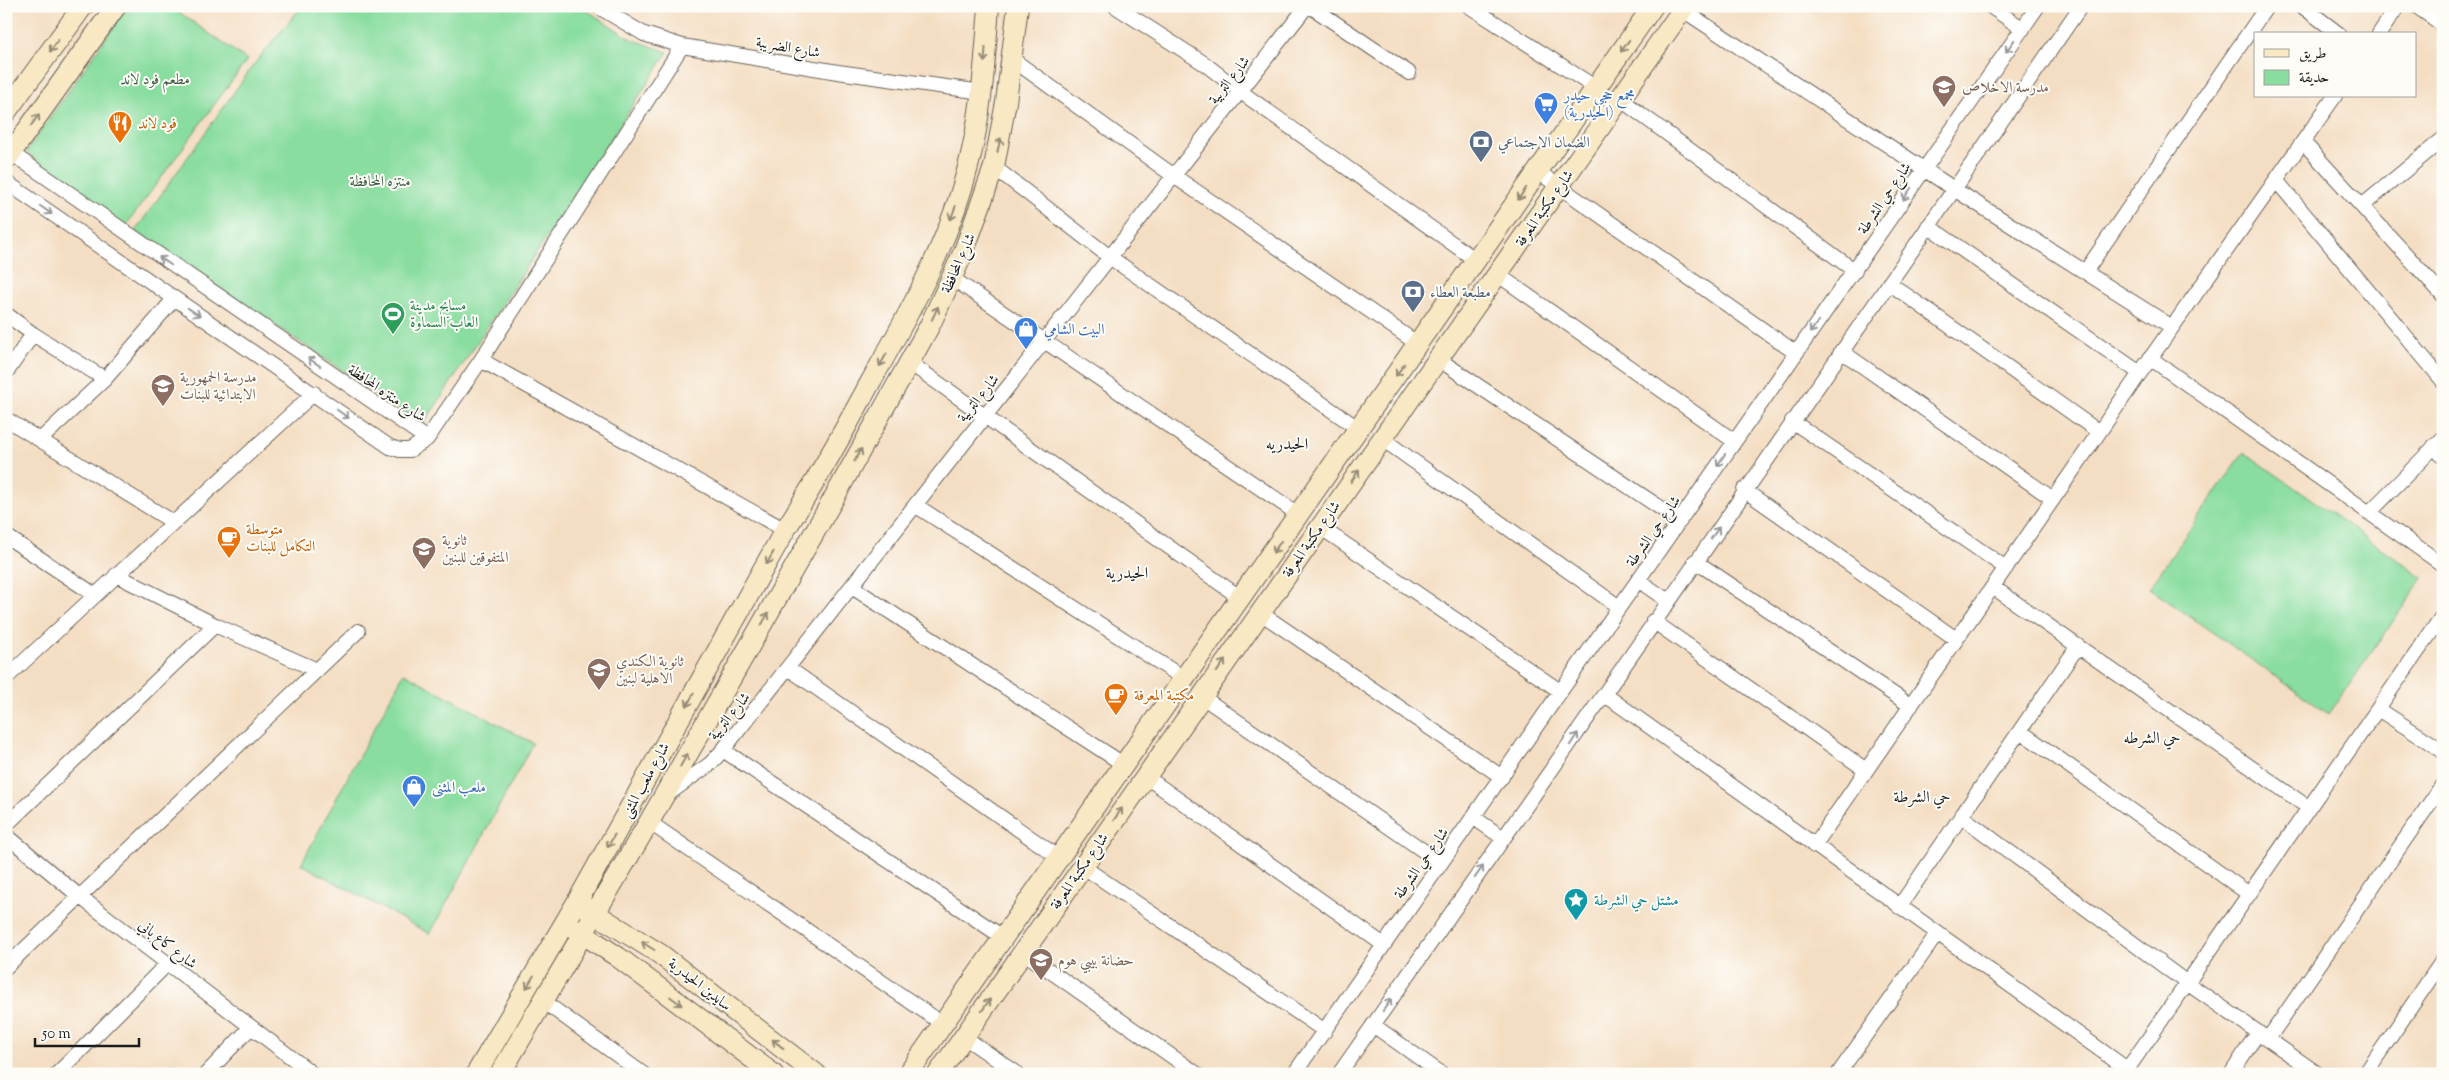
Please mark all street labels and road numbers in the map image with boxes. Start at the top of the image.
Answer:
street label: شارع الضريبة [754,32,822,65]
street label: شارع التربية [1205,52,1257,110]
street label: شارع حي الشرطة [1853,159,1918,240]
street label: شارع مكتبة المعرفة [1511,166,1580,252]
street label: شارع المحافظة [937,230,983,297]
street label: شارع منتزه المحافظة [342,360,429,429]
street label: شارع التربية [953,370,1006,428]
street label: شارع حي الشرطة [1622,492,1687,572]
street label: شارع مكتبة المعرفة [1278,497,1347,583]
street label: شارع التربية [704,688,757,746]
street label: شارع ملعب المثنى [617,739,677,823]
street label: شارع حي الشرطة [1390,824,1455,904]
street label: شارع مكتبة المعرفة [1046,829,1115,915]
street label: شارع كاع باني [133,916,201,976]
street label: سايدين الحيدرية [663,954,735,1017]

